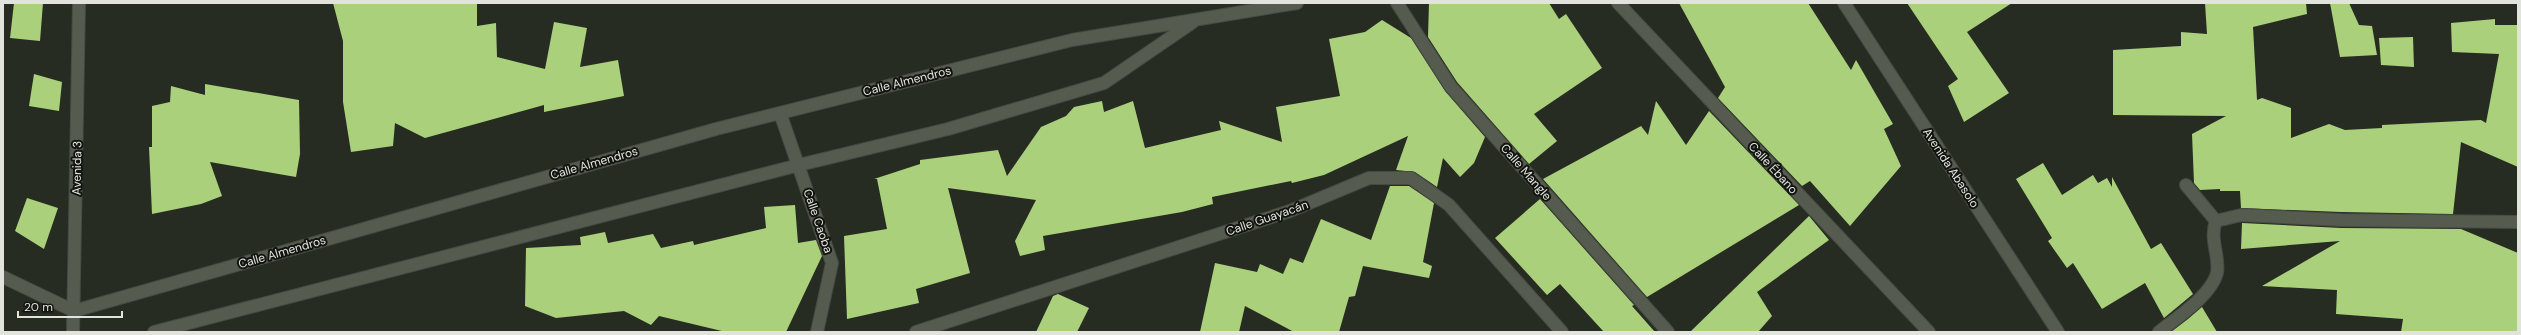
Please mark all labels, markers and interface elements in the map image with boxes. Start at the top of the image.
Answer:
street label: Calle Almendros [861,62,953,100]
street label: Avenida Abasolo [1919,125,1983,211]
street label: Calle Ébano [1745,139,1801,197]
street label: Calle Mangle [1497,140,1555,204]
street label: Avenida 3 [69,141,85,195]
street label: Calle Almendros [548,143,640,183]
street label: Calle Caoba [800,187,836,255]
street label: Calle Guayacán [1224,196,1310,240]
street label: Calle Almendros [236,232,328,272]
scale bar [18,293,122,319]
text: 20 m [24,299,53,315]

